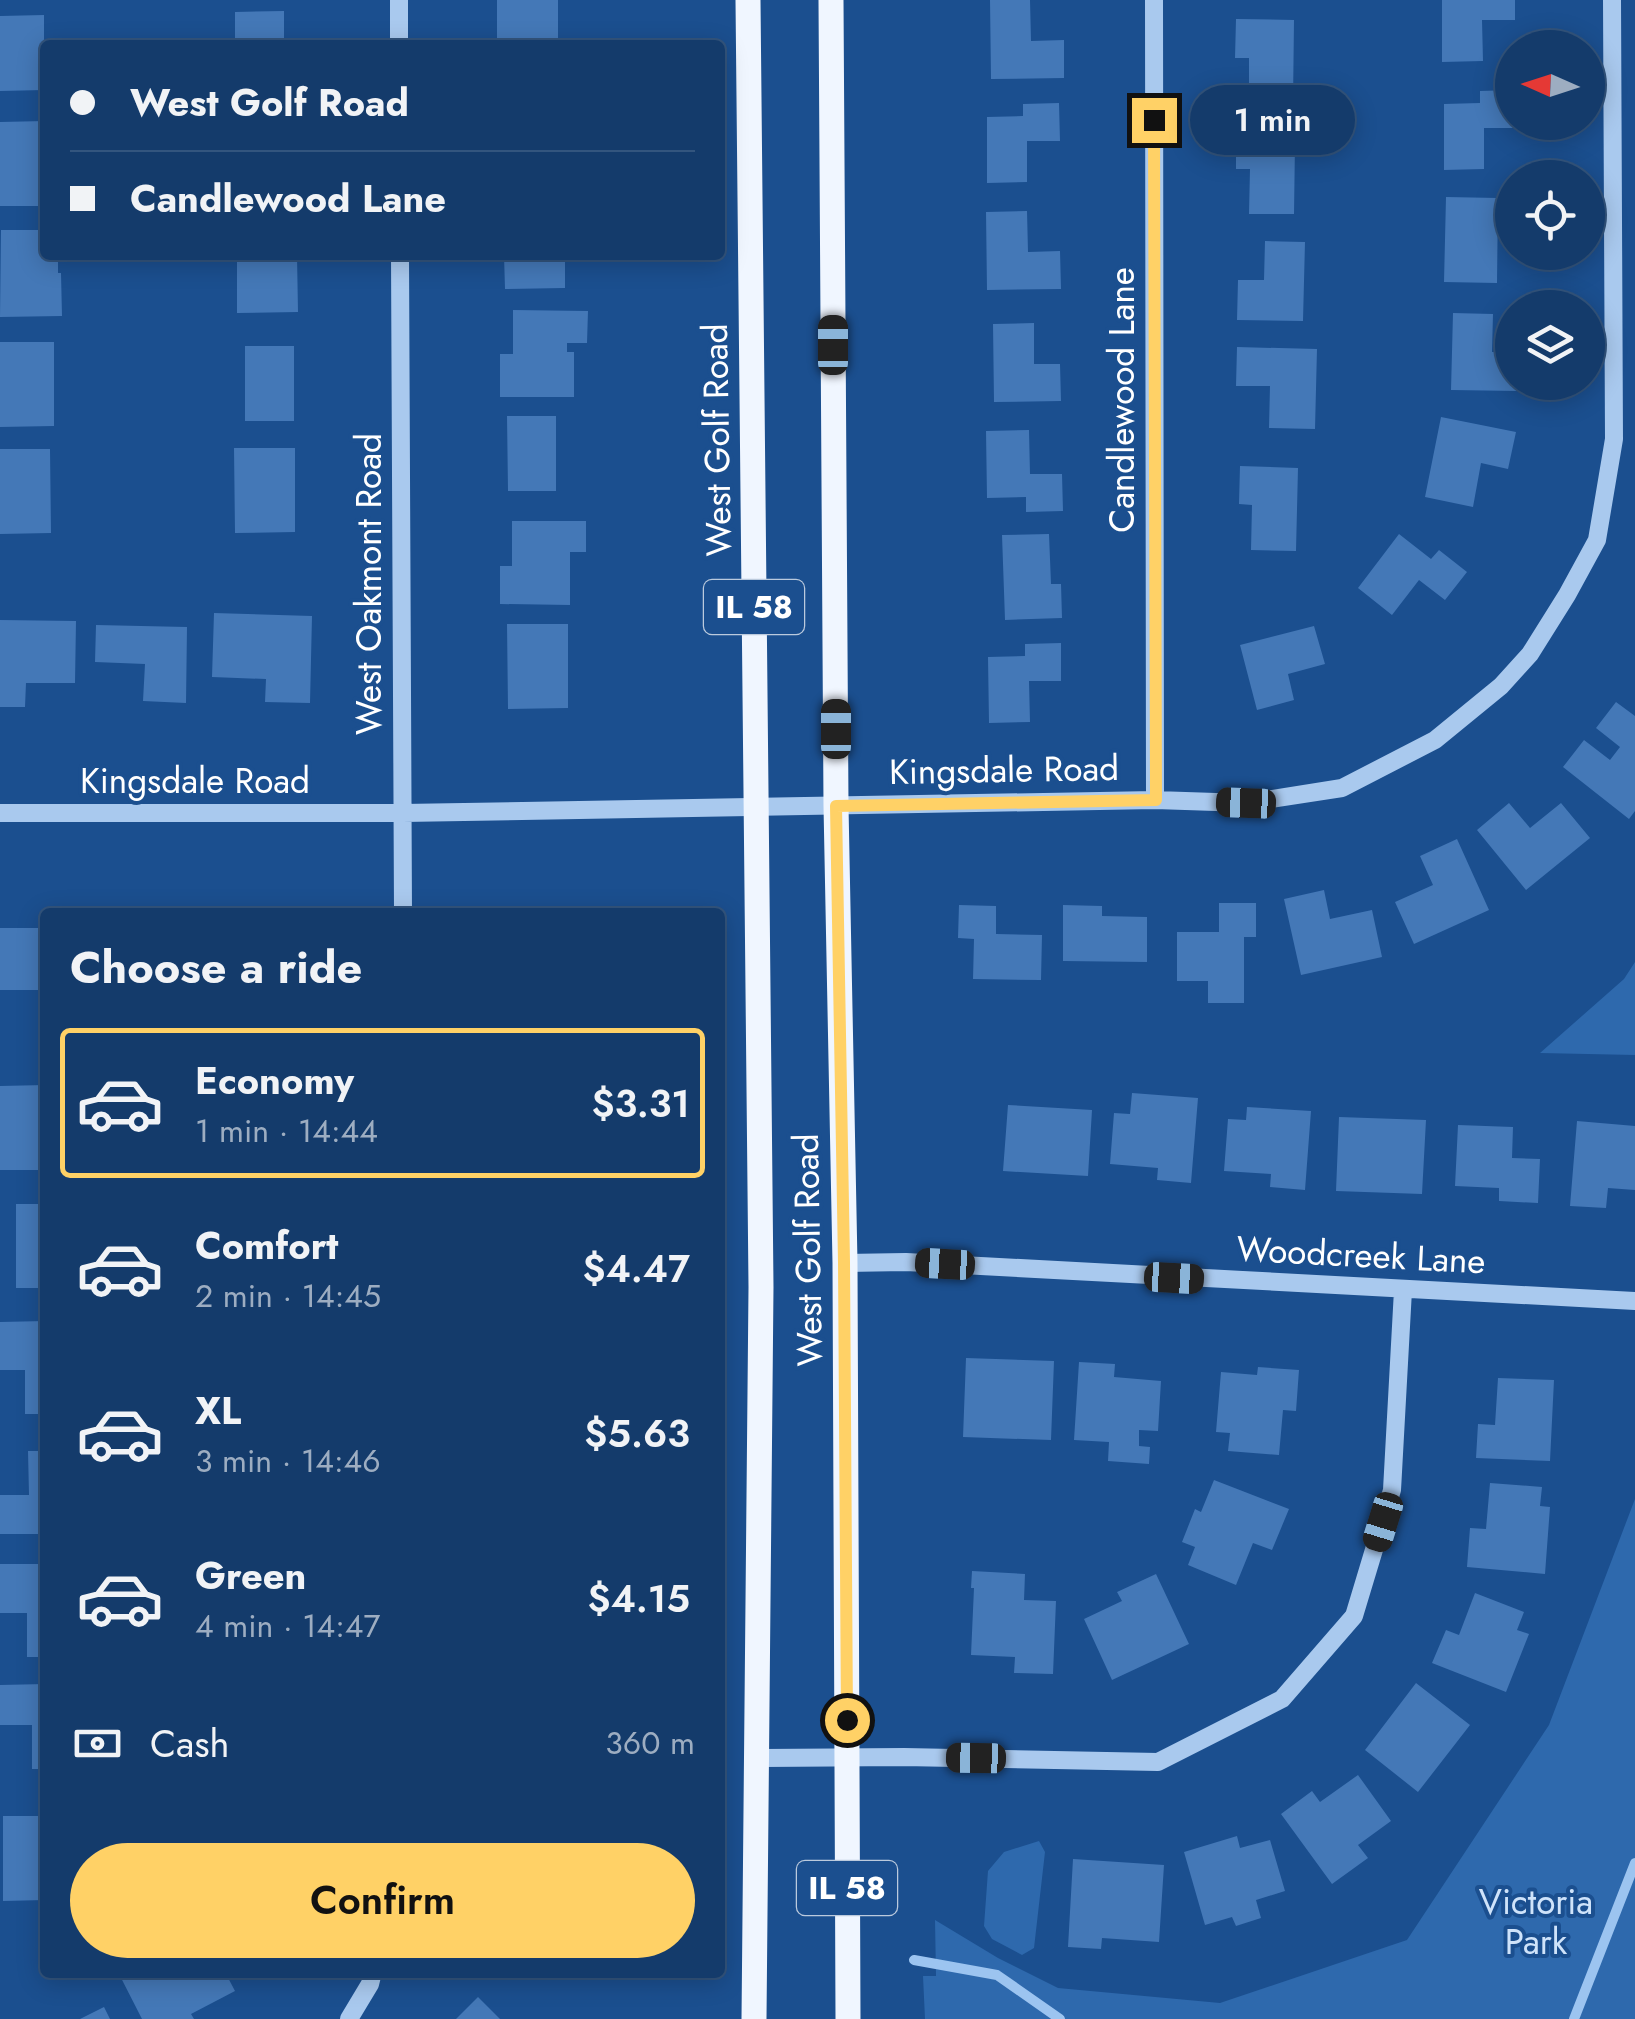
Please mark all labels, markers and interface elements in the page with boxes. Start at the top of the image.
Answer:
north arrow [1495,30,1605,140]
map controls [1495,30,1605,400]
text: West Golf Road [130,75,409,130]
callout: 1 min [1189,85,1354,155]
text: 1 min [1234,97,1311,143]
route end [1132,98,1177,143]
button: locate [1495,160,1605,270]
text: Candlewood Lane [130,171,446,226]
street label: Candlewood Lane [1097,267,1147,533]
button: layers [1495,290,1605,400]
car [818,315,848,375]
street label: West Golf Road [690,323,744,557]
street label: West Oakmont Road [344,433,394,735]
road number: IL 58 [704,580,804,634]
car [821,699,851,759]
street label: Kingsdale Road [888,743,1120,797]
street label: Kingsdale Road [80,756,310,806]
car [1215,787,1277,819]
text: Choose a ride [70,935,362,1000]
text: Economy [195,1053,354,1108]
icon: car [75,1058,165,1148]
text: $3.31 [591,1076,690,1131]
text: 1 min · 14:44 [195,1108,378,1154]
street label: West Golf Road [781,1133,835,1367]
text: Comfort [195,1218,338,1273]
icon: car [75,1223,165,1313]
street label: Woodcreek Lane [1235,1224,1487,1286]
text: $4.47 [583,1241,690,1296]
car [914,1247,976,1281]
car [1143,1261,1205,1295]
text: 2 min · 14:45 [195,1273,381,1319]
text: XL [195,1383,241,1438]
icon: car [75,1388,165,1478]
text: $5.63 [584,1406,690,1461]
text: 3 min · 14:46 [195,1438,381,1484]
car [1360,1489,1406,1555]
text: Green [195,1548,306,1603]
icon: car [75,1553,165,1643]
text: $4.15 [588,1571,690,1626]
text: 4 min · 14:47 [195,1603,380,1649]
route start [825,1698,870,1743]
icon: cash [70,1716,125,1771]
text: Cash [150,1716,230,1771]
text: 360 m [605,1720,695,1766]
car [946,1742,1006,1774]
button: Confirm [70,1843,695,1958]
road number: IL 58 [797,1861,897,1915]
park label: Victoria Park [1479,1877,1593,1967]

